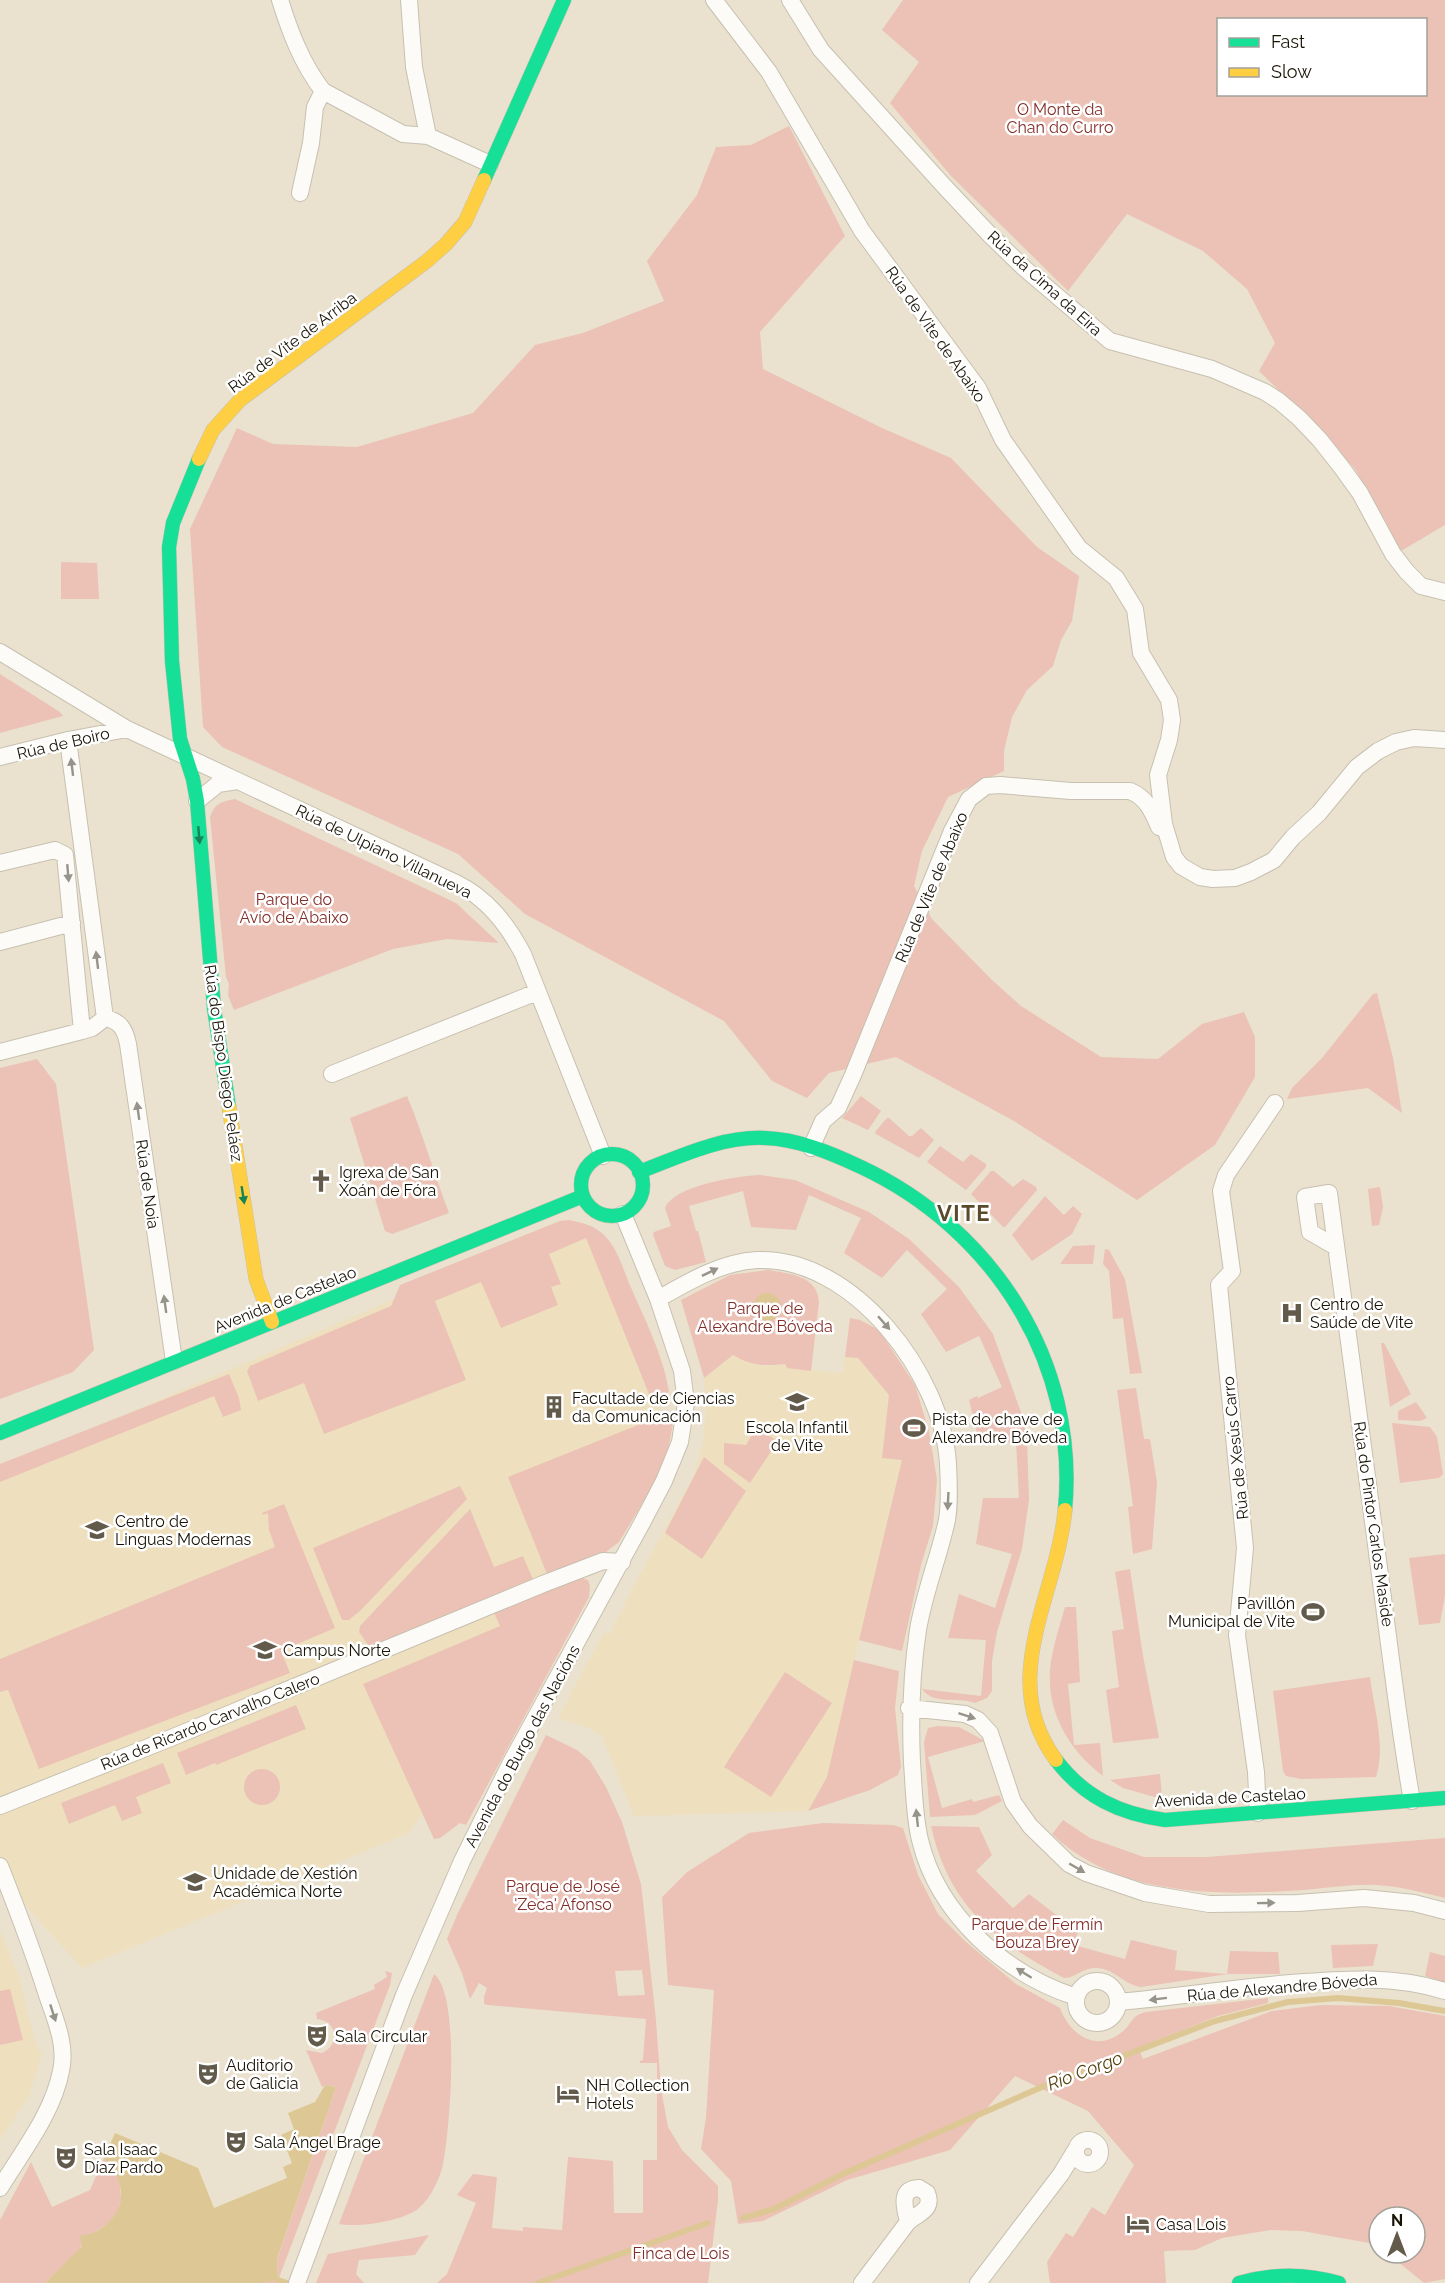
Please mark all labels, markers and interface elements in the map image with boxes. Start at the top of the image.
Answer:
legend [1217,18,1427,96]
text: Fast [1271,31,1305,52]
text: Slow [1271,61,1312,82]
park label: O Monte da Chan do Curro [1007,100,1113,137]
street label: Rúa da Cima da Eira [983,227,1106,340]
street label: Rúa de Vite de Abaixo [881,263,990,406]
street label: Rúa de Vite de Arriba [224,288,360,397]
street label: Rúa de Boiro [15,724,111,763]
one-way arrow [67,757,77,776]
street label: Rúa de Ulpiano Villanueva [293,800,475,902]
street label: Rúa de Vite de Abaixo [891,809,972,965]
one-way arrow [195,825,204,844]
one-way arrow [63,864,73,883]
park label: Parque do Avío de Abaixo [240,890,348,927]
one-way arrow [93,950,102,969]
street label: Rúa do Bispo Diego Peláez [200,963,247,1163]
one-way arrow [133,1101,142,1120]
street label: Rúa de Noia [132,1138,163,1230]
place label: Igrexa de San Xoán de Fóra [339,1163,439,1200]
church icon: Igrexa de San Xoán de Fóra [308,1168,334,1194]
one-way arrow [238,1185,247,1204]
district label: VITE [937,1200,991,1226]
street label: Avenida de Castelao [211,1262,359,1337]
one-way arrow [701,1268,718,1277]
one-way arrow [161,1294,170,1313]
place label: Centro de Saúde de Vite [1310,1295,1413,1332]
park label: Parque de Alexandre Bóveda [697,1299,833,1336]
hospital icon: Centro de Saúde de Vite [1279,1300,1305,1326]
one-way arrow [877,1315,890,1331]
street label: Rúa de Xesús Carro [1219,1375,1252,1521]
place label: Facultade de Ciencias da Comunicación [572,1389,735,1426]
school or university icon: Escola Infantil de Vite [784,1389,810,1415]
building icon: Facultade de Ciencias da Comunicación [541,1394,567,1420]
place label: Pista de chave de Alexandre Bóveda [932,1410,1067,1447]
sports icon: Pista de chave de Alexandre Bóveda [901,1415,927,1441]
place label: Escola Infantil de Vite [746,1418,849,1455]
street label: Rúa do Pintor Carlos Maside [1350,1420,1397,1628]
one-way arrow [944,1491,953,1510]
place label: Centro de Linguas Modernas [115,1512,251,1549]
school or university icon: Centro de Linguas Modernas [84,1517,110,1543]
place label: Pavillón Municipal de Vite [1168,1594,1295,1631]
sports icon: Pavillón Municipal de Vite [1300,1599,1326,1625]
school or university icon: Campus Norte [252,1637,278,1663]
place label: Campus Norte [283,1641,391,1660]
street label: Avenida do Burgo das Nacións [461,1642,584,1851]
street label: Rúa de Ricardo Carvalho Calero [98,1669,322,1774]
one-way arrow [958,1712,976,1722]
street label: Avenida de Castelao [1154,1784,1306,1811]
one-way arrow [912,1808,921,1827]
one-way arrow [1069,1863,1086,1873]
place label: Unidade de Xestión Académica Norte [213,1864,358,1901]
school or university icon: Unidade de Xestión Académica Norte [182,1869,208,1895]
park label: Parque de José 'Zeca' Afonso [506,1877,620,1914]
one-way arrow [1257,1898,1276,1908]
park label: Parque de Fermín Bouza Brey [971,1915,1103,1952]
one-way arrow [1015,1967,1032,1978]
street label: Rúa de Alexandre Bóveda [1186,1970,1378,2005]
one-way arrow [1148,1994,1167,2003]
one-way arrow [49,2004,58,2022]
theatre icon: Sala Circular [304,2023,330,2049]
place label: Sala Circular [335,2027,428,2046]
water label: Río Corgo [1044,2047,1125,2094]
place label: Auditorio de Galicia [226,2056,298,2093]
theatre icon: Auditorio de Galicia [195,2061,221,2087]
place label: NH Collection Hotels [586,2076,689,2113]
hotel icon: NH Collection Hotels [555,2081,581,2107]
theatre icon: Sala Ángel Brage [223,2129,249,2155]
place label: Sala Ángel Brage [254,2132,381,2152]
place label: Sala Isaac Díaz Pardo [84,2140,163,2177]
theatre icon: Sala Isaac Díaz Pardo [53,2145,79,2171]
north arrow [1367,2205,1427,2265]
hotel icon: Casa Lois [1125,2211,1151,2237]
text: N [1391,2211,1403,2230]
place label: Casa Lois [1156,2215,1226,2234]
park label: Finca de Lois [632,2244,730,2263]

